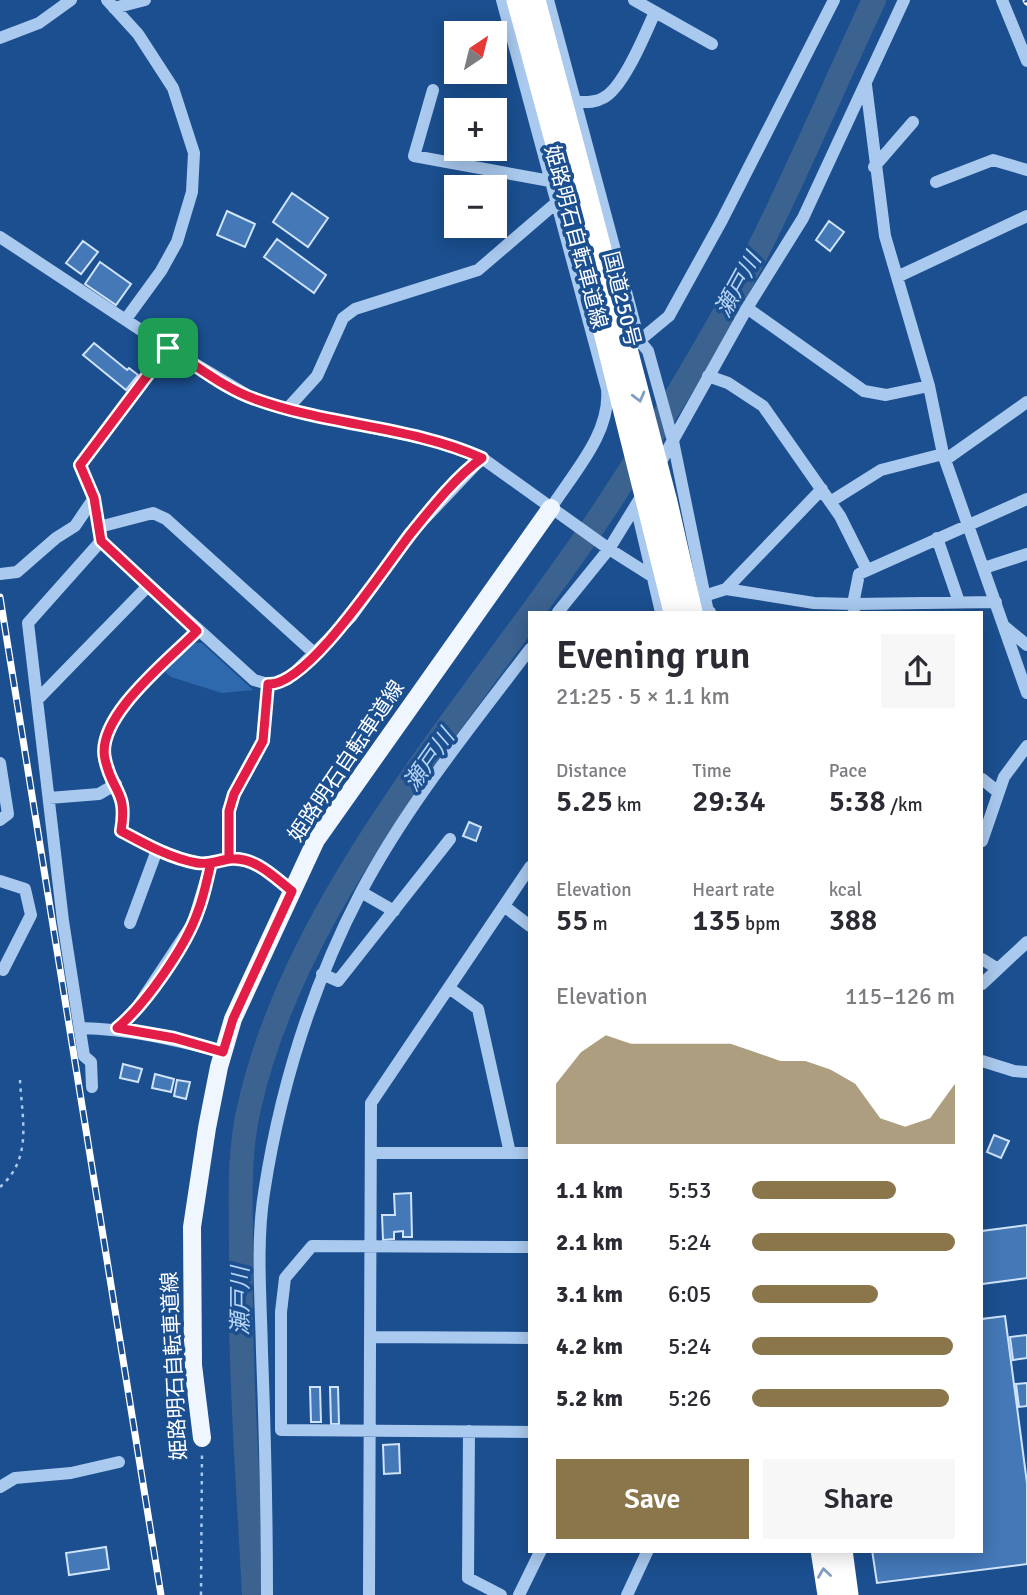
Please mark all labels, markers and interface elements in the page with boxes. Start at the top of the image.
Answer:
north arrow [444,21,508,84]
map controls [444,21,507,238]
button: + [444,98,507,161]
street label: 姫路明石自転車道線 [539,142,613,332]
button: − [444,175,507,238]
water label: 瀬戸川 [709,245,769,322]
street label: 国道250号 [598,249,646,349]
pin [138,318,198,378]
icon: arrive [149,329,187,367]
one-way arrow [631,391,645,403]
text: Evening run [556,632,750,679]
button: share [881,634,955,708]
street label: 姫路明石自転車道線 [282,675,410,847]
text: 21:25 · 5 × 1.1 km [556,682,730,711]
water label: 瀬戸川 [397,721,462,797]
text: Distance [556,759,627,783]
text: Time [692,759,731,783]
text: Pace [829,759,867,783]
text: 5.25 [556,783,613,820]
text: 29:34 [692,783,766,820]
text: 5:38 [829,783,886,820]
text: km [613,793,642,817]
text: /km [886,793,923,817]
text: Elevation [556,878,632,902]
text: Heart rate [692,878,775,902]
text: kcal [829,878,862,902]
text: 55 [556,902,588,939]
text: 135 [692,902,741,939]
text: 388 [829,902,877,939]
text: m [588,912,608,936]
text: bpm [741,912,780,936]
text: Elevation [556,982,648,1011]
text: 115–126 m [845,982,955,1011]
text: 1.1 km [556,1176,623,1205]
text: 5:53 [668,1176,711,1205]
text: 2.1 km [556,1228,623,1257]
text: 5:24 [668,1228,711,1257]
water label: 瀬戸川 [226,1264,255,1336]
street label: 姫路明石自転車道線 [156,1271,192,1461]
text: 3.1 km [556,1280,623,1309]
text: 6:05 [668,1280,711,1309]
text: 4.2 km [556,1332,623,1361]
text: 5:24 [668,1332,711,1361]
text: 5.2 km [556,1384,623,1413]
text: 5:26 [668,1384,711,1413]
button: Save [556,1459,749,1539]
button: Share [763,1459,955,1539]
one-way arrow [817,1567,832,1579]

